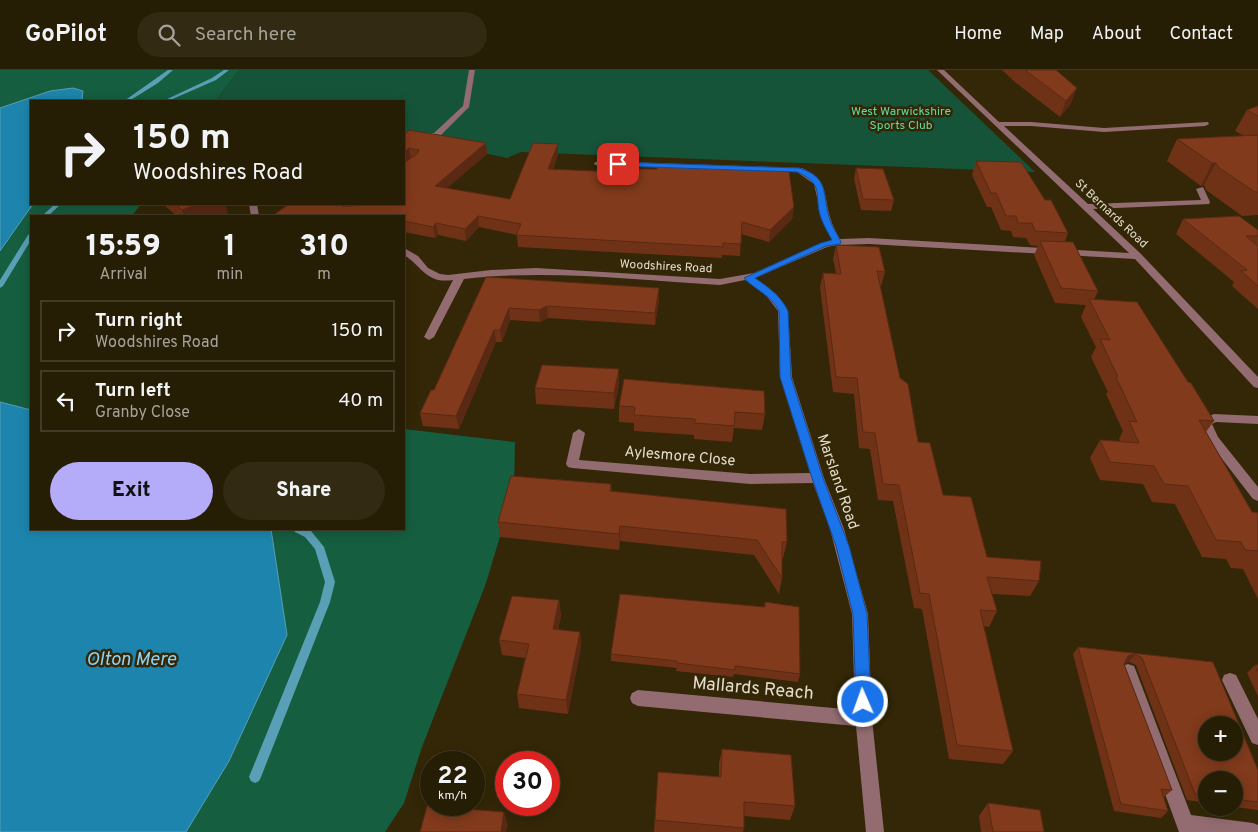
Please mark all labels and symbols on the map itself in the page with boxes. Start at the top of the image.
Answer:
park label: West Warwickshire Sports Club [851,104,951,134]
pin [597,143,639,185]
street label: St Bernards Road [1071,176,1151,252]
street label: Woodshires Road [619,257,713,277]
street label: Marsland Road [812,432,862,532]
street label: Aylesmore Close [624,443,736,471]
water label: Olton Mere [86,648,176,672]
street label: Mallards Reach [691,672,815,706]
position arrow [836,675,888,727]
speed limit sign: 30 [495,751,560,816]

